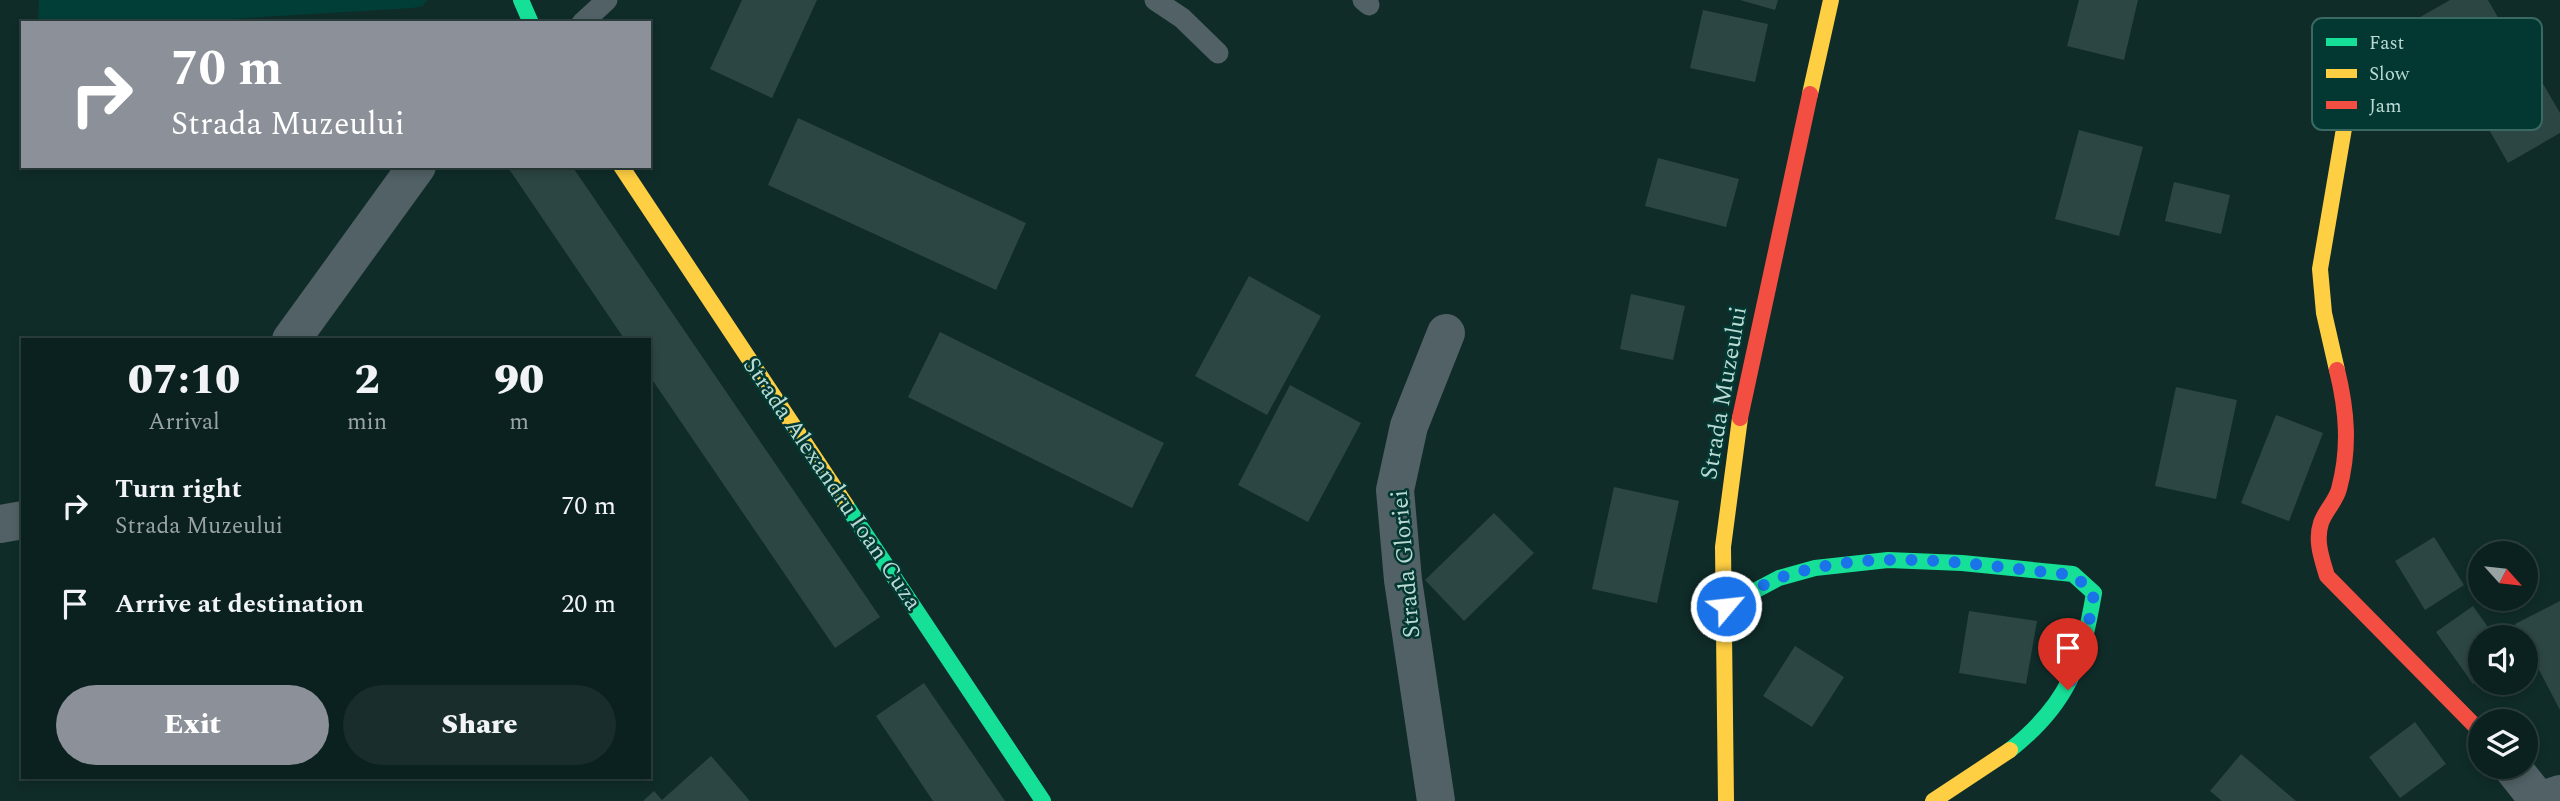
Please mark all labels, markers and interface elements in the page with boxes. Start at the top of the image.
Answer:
legend [2312,18,2542,130]
text: Fast [2369,29,2405,58]
text: 70 m [171,32,282,107]
icon: right [56,49,147,140]
text: Slow [2369,60,2410,89]
text: Jam [2369,92,2401,121]
text: Strada Muzeului [171,100,405,149]
street label: Strada Muzeului [1691,304,1757,482]
text: 07:10 [128,349,240,412]
text: 2 [354,349,380,412]
text: 90 [494,349,544,412]
street label: Strada Alexandru Ioan Cuza [733,350,931,618]
text: Arrival [148,405,220,440]
text: min [347,405,387,440]
text: m [509,405,529,440]
text: Turn right [115,469,242,509]
text: 70 m [561,486,616,526]
icon: right [56,487,94,525]
street label: Strada Gloriei [1382,488,1430,640]
text: Strada Muzeului [115,509,283,544]
north arrow [2468,541,2538,611]
map controls [2468,541,2538,779]
position arrow [1689,569,1763,643]
text: Arrive at destination [115,584,364,624]
text: 20 m [561,584,616,624]
icon: arrive [56,585,94,623]
pin [2038,618,2098,690]
button: sound [2468,625,2538,695]
icon: arrive [2049,629,2087,667]
button: Exit [56,685,329,765]
button: Share [343,685,616,765]
button: layers [2468,709,2538,779]

